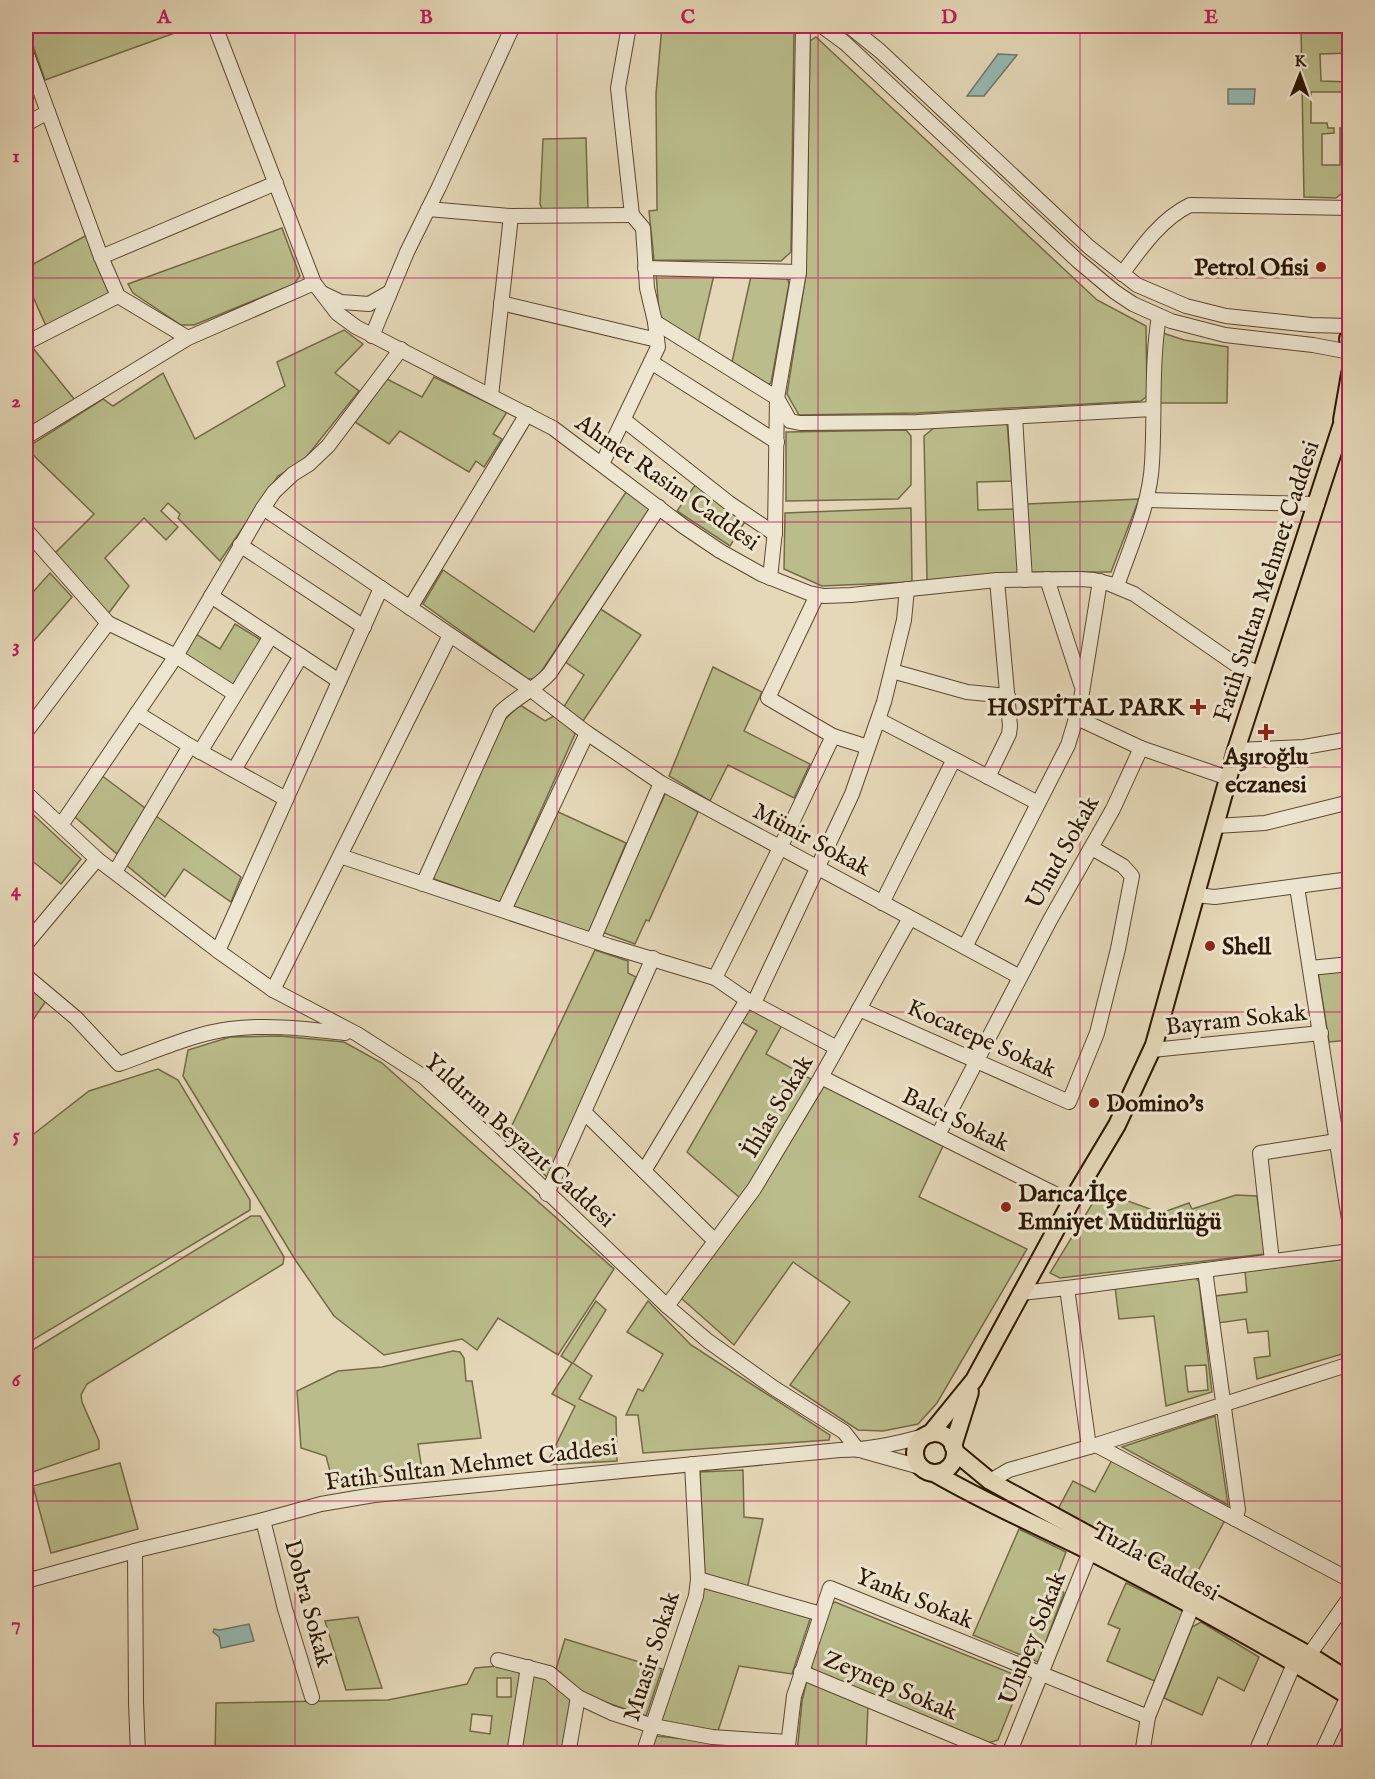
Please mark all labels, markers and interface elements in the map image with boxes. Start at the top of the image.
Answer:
text: A [156,5,172,30]
text: B [419,5,433,30]
text: C [681,5,695,30]
text: D [941,5,957,30]
text: E [1204,5,1218,30]
north arrow [1270,45,1330,105]
text: K [1294,52,1308,72]
text: 1 [12,144,20,169]
place label: Petrol Ofisi [1194,253,1310,284]
marker: Petrol Ofisi [1314,260,1328,274]
text: 2 [11,389,21,414]
street label: Ahmet Rasim Caddesi [568,407,765,558]
street label: Fatih Sultan Mehmet Caddesi [1207,437,1328,726]
text: 3 [12,634,20,659]
place label: HOSPİTAL PARK [987,693,1186,724]
marker: HOSPİTAL PARK [1189,698,1207,716]
marker: Aşıroğlu eczanesi [1259,725,1273,739]
place label: Aşıroğlu eczanesi [1223,742,1309,801]
street label: Uhud Sokak [1019,790,1107,915]
street label: Münir Sokak [747,796,876,884]
text: 4 [11,878,22,903]
place label: Shell [1222,932,1272,963]
marker: Shell [1203,939,1217,953]
street label: Kocatepe Sokak [902,993,1061,1086]
street label: Bayram Sokak [1164,998,1309,1043]
street label: Yıldırım Beyazıt Caddesi [417,1047,621,1235]
street label: İhlas Sokak [735,1049,821,1164]
street label: Balcı Sokak [896,1081,1014,1160]
place label: Domino's [1106,1089,1204,1120]
marker: Domino's [1087,1096,1101,1110]
text: 5 [12,1123,20,1148]
place label: Darıca İlçe Emniyet Müdürlüğü [1018,1179,1222,1238]
marker: Darıca İlçe Emniyet Müdürlüğü [999,1200,1013,1214]
text: 6 [12,1368,22,1393]
street label: Fatih Sultan Mehmet Caddesi [323,1432,619,1499]
street label: Tuzla Caddesi [1086,1516,1224,1609]
street label: Dobra Sokak [276,1536,339,1671]
street label: Yankı Sokak [851,1562,978,1637]
street label: Ulubey Sokak [993,1567,1074,1710]
street label: Muasir Sokak [617,1587,688,1726]
text: 7 [11,1612,21,1637]
street label: Zeynep Sokak [819,1644,962,1729]

